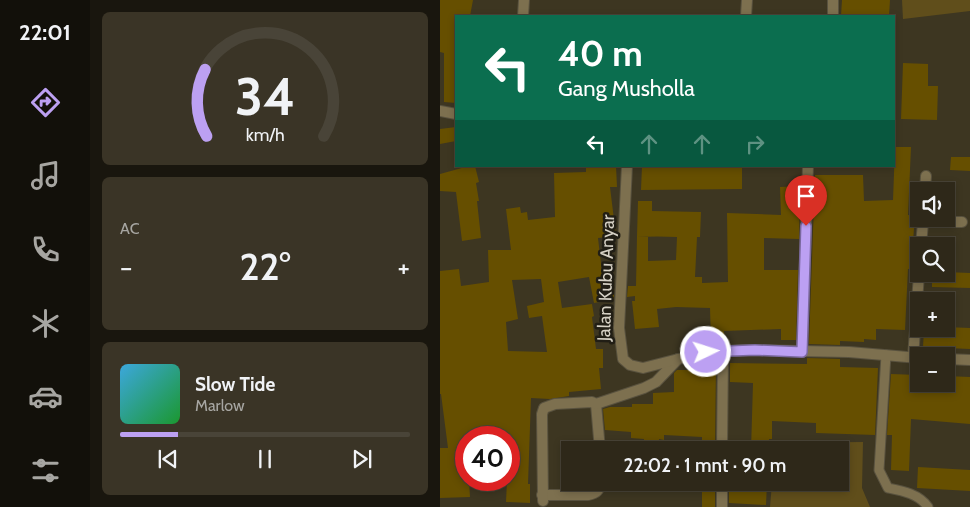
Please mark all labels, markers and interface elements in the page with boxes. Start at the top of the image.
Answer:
text: 22:01 [19,19,71,46]
text: 40 m [558,32,643,75]
icon: left [475,35,540,100]
text: 34 [235,65,295,128]
text: Gang Musholla [558,75,695,102]
icon: directions [28,85,63,120]
text: km/h [245,124,285,145]
icon: left [582,130,610,158]
icon: ahead [635,130,663,158]
icon: ahead [688,130,716,158]
icon: right [741,130,769,158]
icon: music [28,158,63,193]
pin [785,175,827,226]
icon: arrive [792,182,820,210]
map controls [910,182,955,392]
button: sound [910,182,955,227]
street label: Jalan Kubu Anyar [593,214,619,343]
text: AC [120,219,140,238]
icon: phone [28,232,63,267]
button: search [910,237,955,282]
text: 22° [239,243,291,290]
text: − [120,250,132,284]
text: + [398,250,410,284]
button: + [910,292,955,337]
icon: climate [28,306,63,341]
position arrow [679,325,731,377]
button: − [910,347,955,392]
text: Slow Tide [195,373,275,396]
icon: car [28,379,63,414]
text: Marlow [195,396,245,415]
speed limit sign: 40 [455,426,520,491]
icon: previous [154,445,182,473]
icon: pause [251,445,279,473]
icon: next [348,445,376,473]
icon: filters [28,453,63,488]
text: 22:02 · 1 mnt · 90 m [624,454,786,477]

